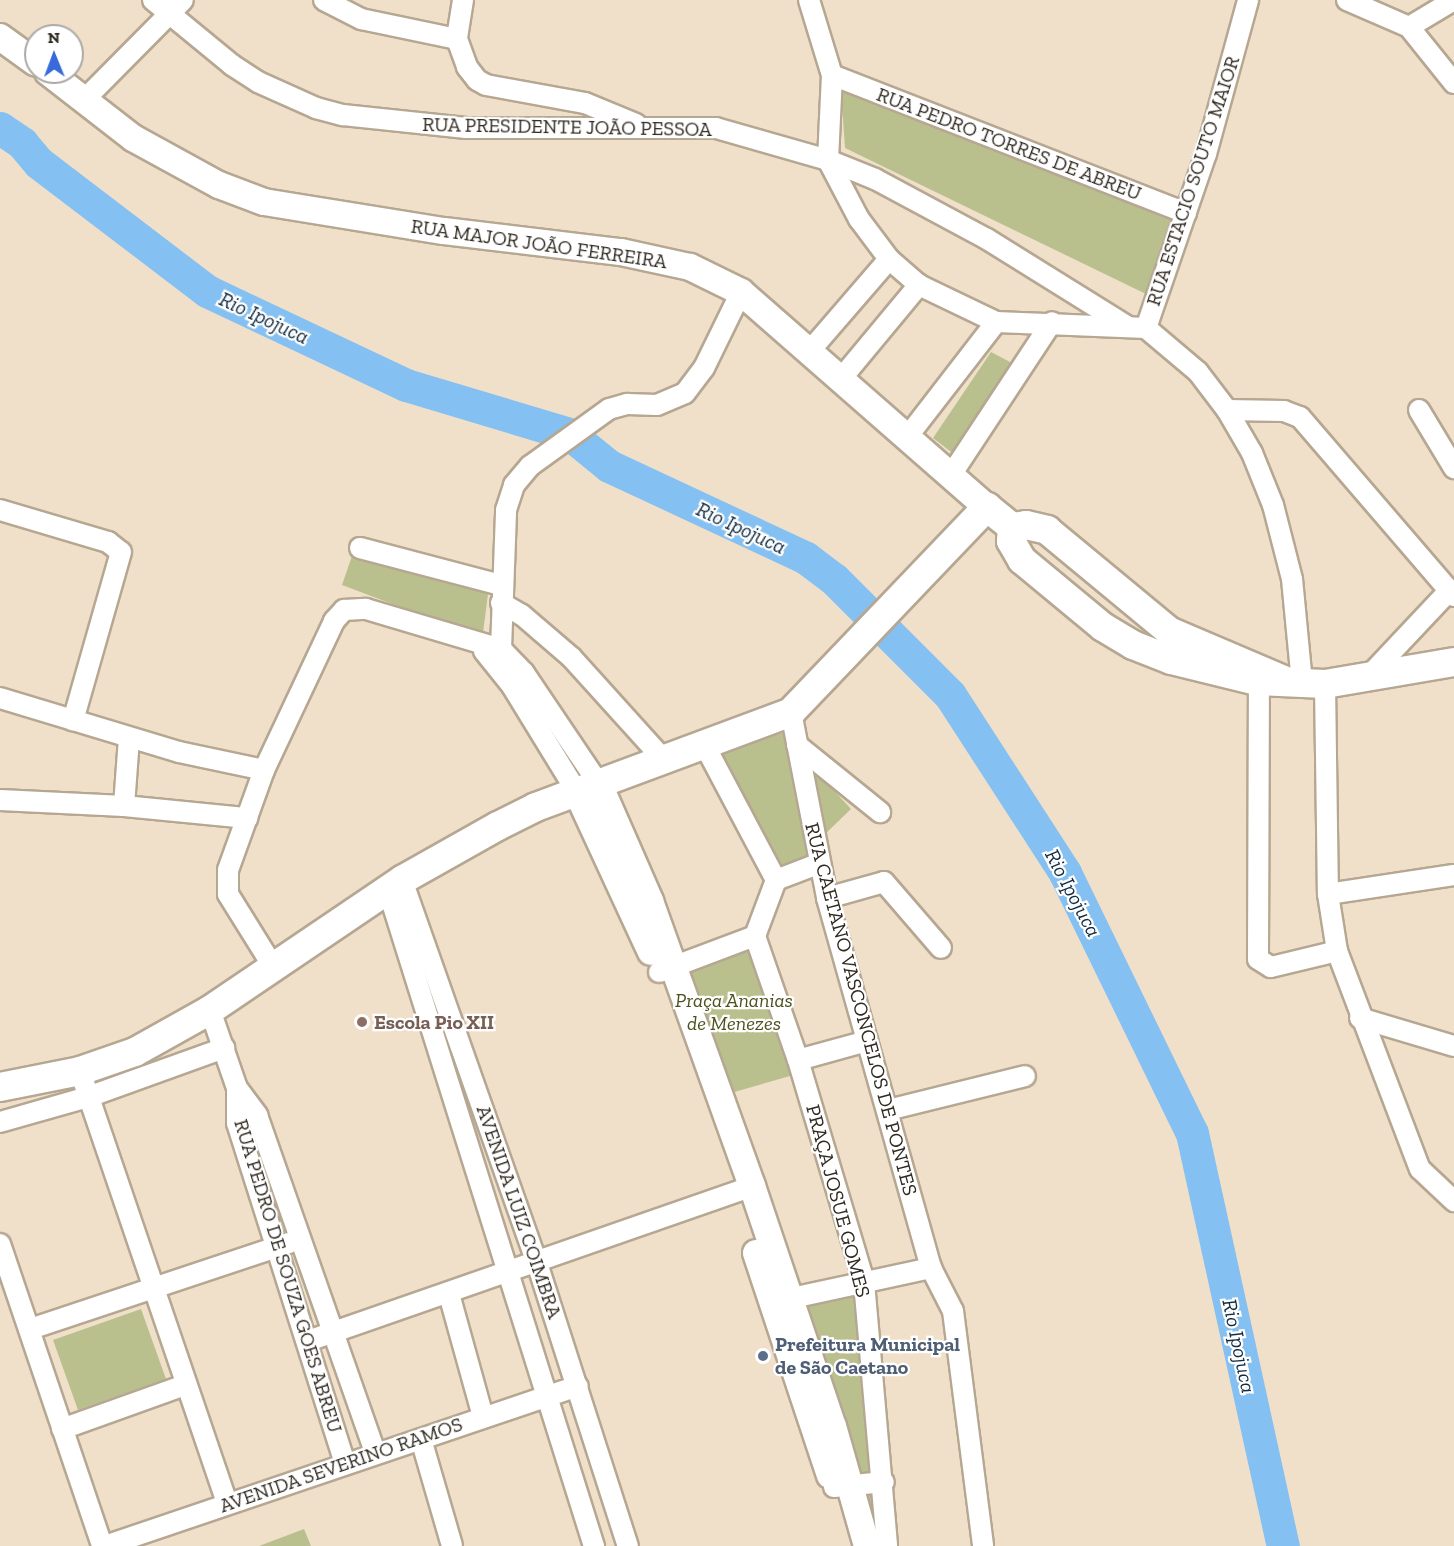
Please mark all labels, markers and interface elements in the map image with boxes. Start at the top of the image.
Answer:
north arrow [24,24,84,84]
text: N [47,28,60,47]
street label: RUA ESTACIO SOUTO MAIOR [1141,53,1245,309]
street label: RUA PEDRO TORRES DE ABREU [872,82,1146,206]
street label: RUA PRESIDENTE JOÃO PESSOA [422,112,712,142]
street label: RUA MAJOR JOÃO FERREIRA [409,214,669,274]
water label: Rio Ipojuca [215,286,313,350]
water label: Rio Ipojuca [692,496,790,560]
street label: RUA CAETANO VASCONCELOS DE PONTES [799,819,923,1199]
water label: Rio Ipojuca [1039,845,1107,941]
park label: Praça Ananias de Menezes [675,988,793,1035]
place label: Escola Pio XII [374,1010,494,1034]
marker: Escola Pio XII [355,1015,369,1029]
street label: AVENIDA LUIZ COIMBRA [471,1102,567,1322]
street label: PRAÇA JOSUE GOMES [801,1102,875,1300]
street label: RUA PEDRO DE SOUZA GOES ABREU [228,1115,348,1437]
water label: Rio Ipojuca [1217,1297,1261,1395]
place label: Prefeitura Municipal de São Caetano [775,1332,960,1379]
marker: Prefeitura Municipal de São Caetano [756,1349,770,1363]
street label: AVENIDA SEVERINO RAMOS [216,1412,466,1518]

